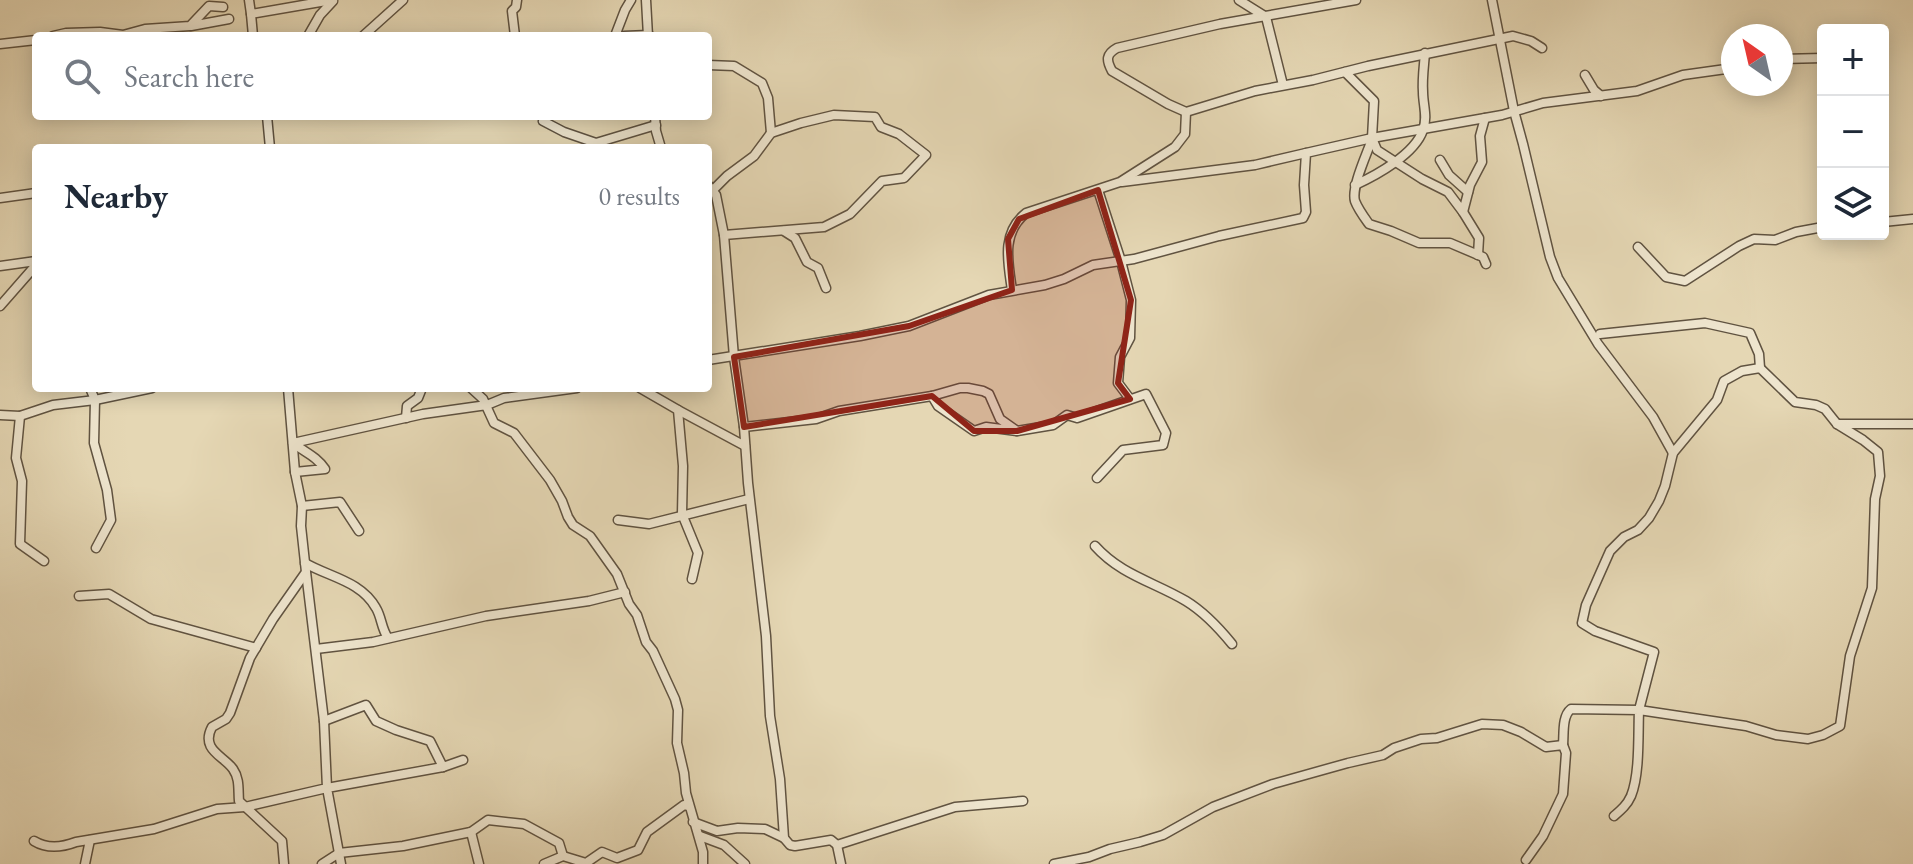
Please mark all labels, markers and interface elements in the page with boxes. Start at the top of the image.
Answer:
north arrow [1721,24,1793,96]
map controls [1817,24,1889,240]
button: + [1817,24,1889,96]
search box [32,32,712,120]
icon: search [60,54,104,98]
text: Search here [124,57,254,96]
button: − [1817,96,1889,168]
button: layers [1817,168,1889,240]
text: Nearby [64,174,168,218]
text: 0 results [599,179,680,213]

